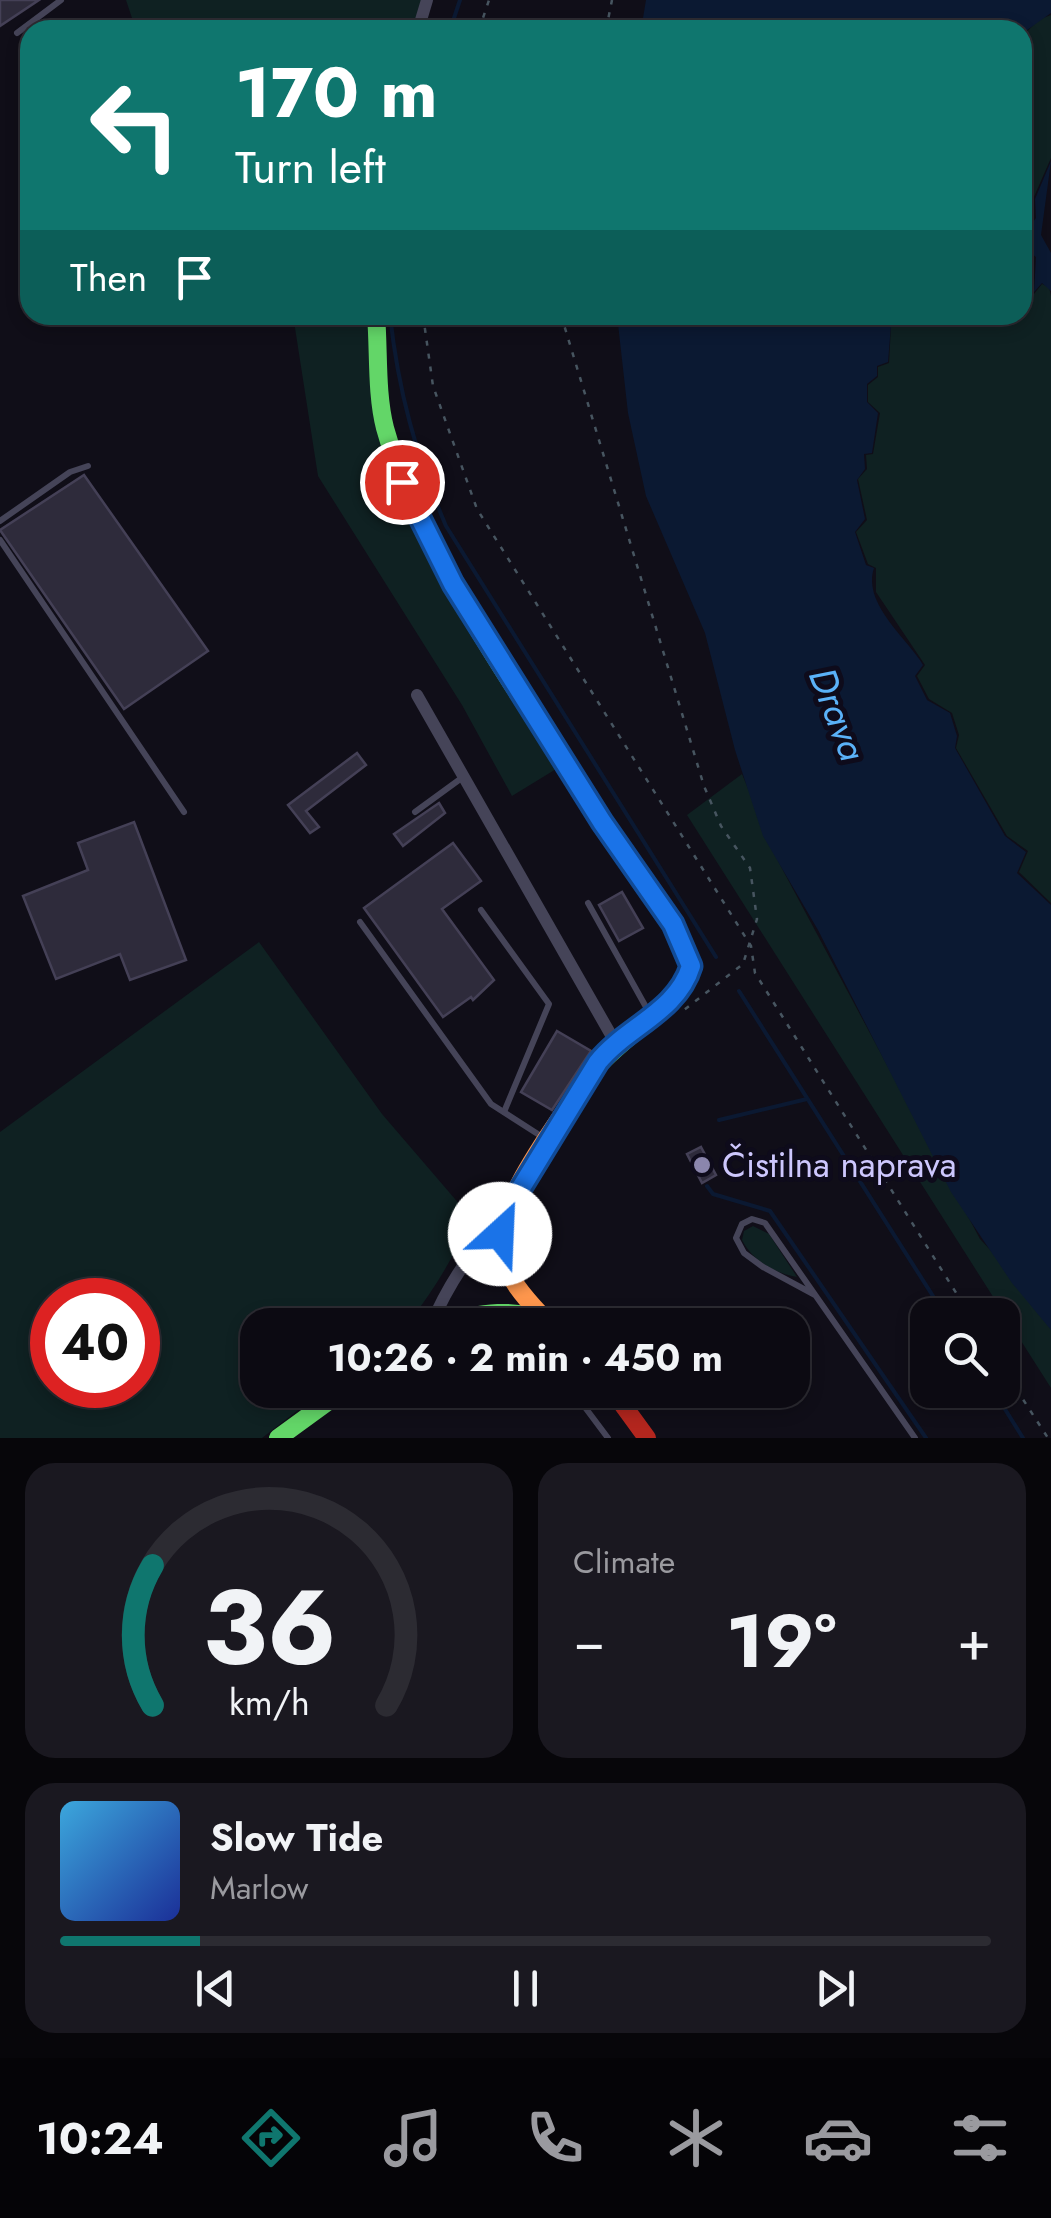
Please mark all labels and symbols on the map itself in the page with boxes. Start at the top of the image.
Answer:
pin [360,440,445,525]
water label: Drava [795,659,881,769]
place label: Čistilna naprava [722,1140,957,1190]
marker: Čistilna naprava [691,1154,713,1176]
position arrow [448,1182,552,1286]
speed limit sign: 40 [30,1278,160,1408]

